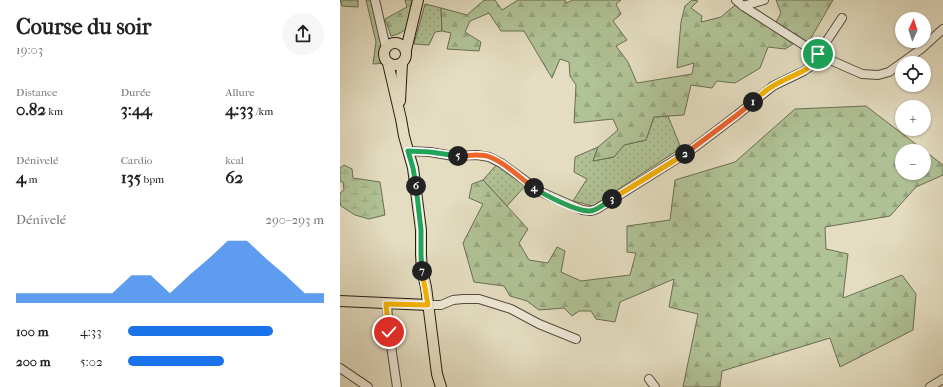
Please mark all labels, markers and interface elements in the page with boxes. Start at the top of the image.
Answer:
north arrow [895,12,931,48]
map controls [895,12,931,180]
button: share [282,13,324,55]
text: Course du soir [16,14,151,40]
pin [801,37,835,71]
text: 19:03 [16,42,43,57]
icon: arrive [807,43,829,65]
button: locate [895,56,931,92]
text: Distance [16,86,57,99]
text: Durée [121,86,151,99]
text: Allure [225,86,255,99]
pin: 1 [743,92,763,112]
text: 1 [751,95,755,108]
text: 0.82 [16,99,46,119]
text: 3:44 [121,99,152,119]
text: 4:33 [225,99,253,119]
button: + [895,100,931,136]
text: km [46,105,63,118]
text: /km [253,105,273,118]
pin: 2 [675,144,695,164]
button: − [895,144,931,180]
pin: 5 [448,146,468,166]
text: 2 [682,147,688,160]
text: 5 [456,149,460,162]
text: Dénivelé [16,154,58,167]
text: Cardio [121,154,152,167]
text: kcal [225,154,244,167]
text: 4 [16,167,26,187]
text: 135 [121,167,141,187]
text: 62 [225,167,243,187]
text: m [26,173,38,186]
text: bpm [141,173,164,186]
pin: 6 [406,176,426,196]
pin: 4 [524,178,544,198]
text: 6 [413,179,419,192]
text: 4 [531,181,537,194]
pin: 3 [602,189,622,209]
text: 3 [610,192,614,205]
text: Dénivelé [16,212,66,227]
text: 290–293 m [265,212,324,227]
pin: 7 [412,261,432,281]
text: 7 [419,264,425,277]
pin [372,315,406,349]
icon: check [378,321,400,343]
text: 100 m [16,324,49,339]
text: 4:33 [80,324,102,339]
text: 200 m [16,354,51,369]
text: 5:02 [80,354,103,369]

